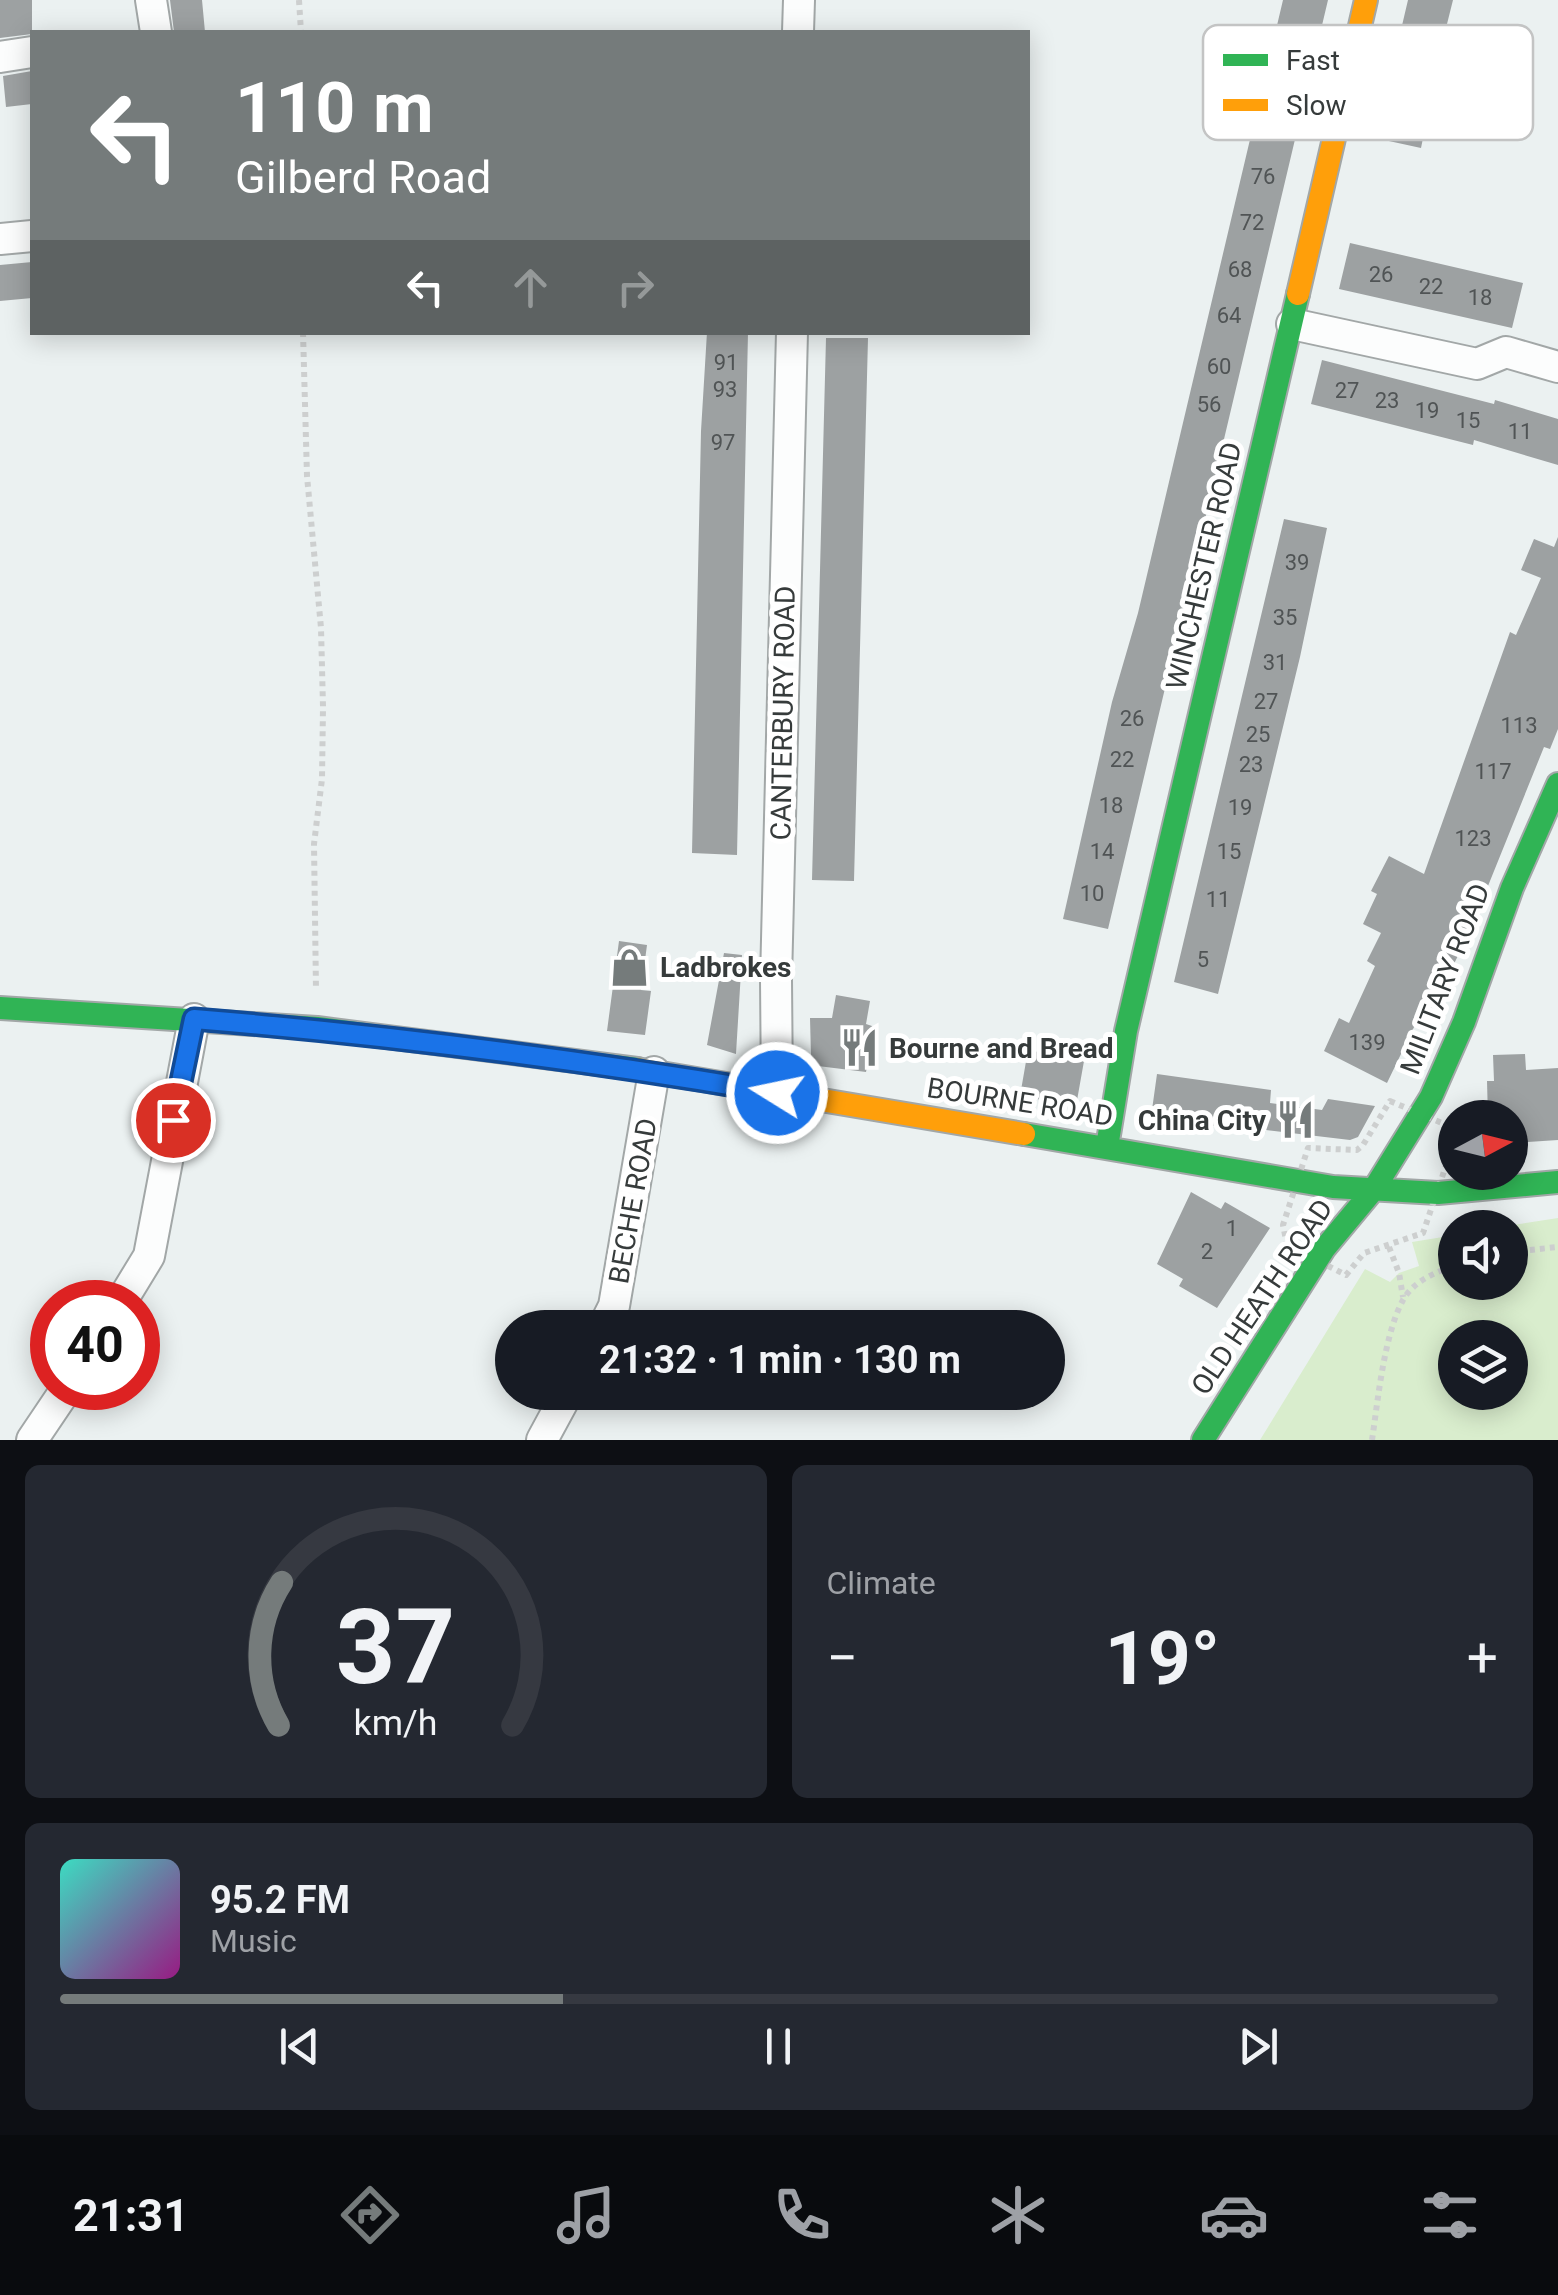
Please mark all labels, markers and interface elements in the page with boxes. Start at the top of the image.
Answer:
legend [1203,25,1533,140]
text: Fast [1286,44,1340,77]
text: 110 m [235,67,434,149]
icon: left [70,70,200,200]
text: Slow [1286,89,1346,122]
text: Gilberd Road [235,151,491,204]
house number: 76 [1251,164,1275,189]
house number: 72 [1240,210,1264,235]
house number: 68 [1228,257,1252,282]
icon: left [398,260,453,315]
icon: ahead [503,260,558,315]
icon: right [608,260,663,315]
house number: 26 [1369,262,1393,287]
house number: 22 [1419,274,1443,299]
house number: 18 [1468,285,1492,310]
house number: 64 [1217,303,1241,328]
house number: 91 [714,350,738,375]
house number: 60 [1207,354,1231,379]
house number: 93 [713,377,737,402]
house number: 27 [1335,378,1359,403]
house number: 23 [1375,388,1399,413]
house number: 56 [1197,392,1221,417]
house number: 19 [1415,398,1439,423]
house number: 15 [1456,408,1480,433]
house number: 11 [1508,419,1532,444]
house number: 97 [711,430,735,455]
street label: WINCHESTER ROAD [1159,439,1249,693]
house number: 39 [1285,550,1309,575]
street label: CANTERBURY ROAD [764,585,802,841]
house number: 35 [1273,605,1297,630]
house number: 31 [1263,650,1287,675]
house number: 27 [1254,689,1278,714]
house number: 26 [1120,706,1144,731]
house number: 113 [1500,713,1538,738]
house number: 25 [1246,722,1270,747]
house number: 22 [1110,747,1134,772]
house number: 23 [1239,752,1263,777]
house number: 117 [1474,759,1512,784]
house number: 18 [1099,793,1123,818]
house number: 19 [1228,795,1252,820]
house number: 123 [1454,826,1492,851]
house number: 14 [1090,839,1114,864]
house number: 15 [1217,839,1241,864]
street label: MILITARY ROAD [1393,879,1497,1079]
house number: 10 [1080,881,1104,906]
house number: 11 [1206,887,1230,912]
shop icon: Ladbrokes [609,946,651,988]
house number: 5 [1197,947,1209,972]
place label: Ladbrokes [660,951,791,984]
restaurant icon: Bourne and Bread [838,1027,880,1069]
house number: 139 [1348,1030,1386,1055]
place label: Bourne and Bread [889,1032,1114,1065]
position arrow [725,1041,829,1145]
street label: BOURNE ROAD [925,1071,1115,1133]
pin [131,1078,216,1163]
icon: arrive [146,1093,201,1148]
restaurant icon: China City [1275,1099,1317,1141]
north arrow [1438,1100,1528,1190]
map controls [1438,1100,1528,1410]
place label: China City [1138,1104,1267,1137]
street label: BECHE ROAD [602,1116,664,1286]
street label: OLD HEATH ROAD [1184,1193,1340,1401]
button: sound [1438,1210,1528,1300]
house number: 1 [1226,1216,1238,1241]
house number: 2 [1201,1239,1213,1264]
speed limit sign: 40 [30,1280,160,1410]
button: layers [1438,1320,1528,1410]
text: 21:32 · 1 min · 130 m [599,1338,961,1382]
text: Climate [827,1564,936,1602]
text: 37 [336,1587,455,1708]
text: 19° [1105,1614,1220,1702]
text: − [827,1626,858,1690]
text: + [1467,1626,1498,1690]
text: km/h [354,1702,438,1744]
text: 95.2 FM [210,1878,350,1922]
text: Music [210,1922,297,1960]
icon: previous [272,2019,327,2074]
icon: pause [751,2019,806,2074]
icon: next [1231,2019,1286,2074]
icon: directions [335,2180,405,2250]
icon: music [551,2180,621,2250]
icon: phone [767,2180,837,2250]
icon: climate [983,2180,1053,2250]
icon: car [1199,2180,1269,2250]
icon: filters [1415,2180,1485,2250]
text: 21:31 [73,2189,189,2242]

